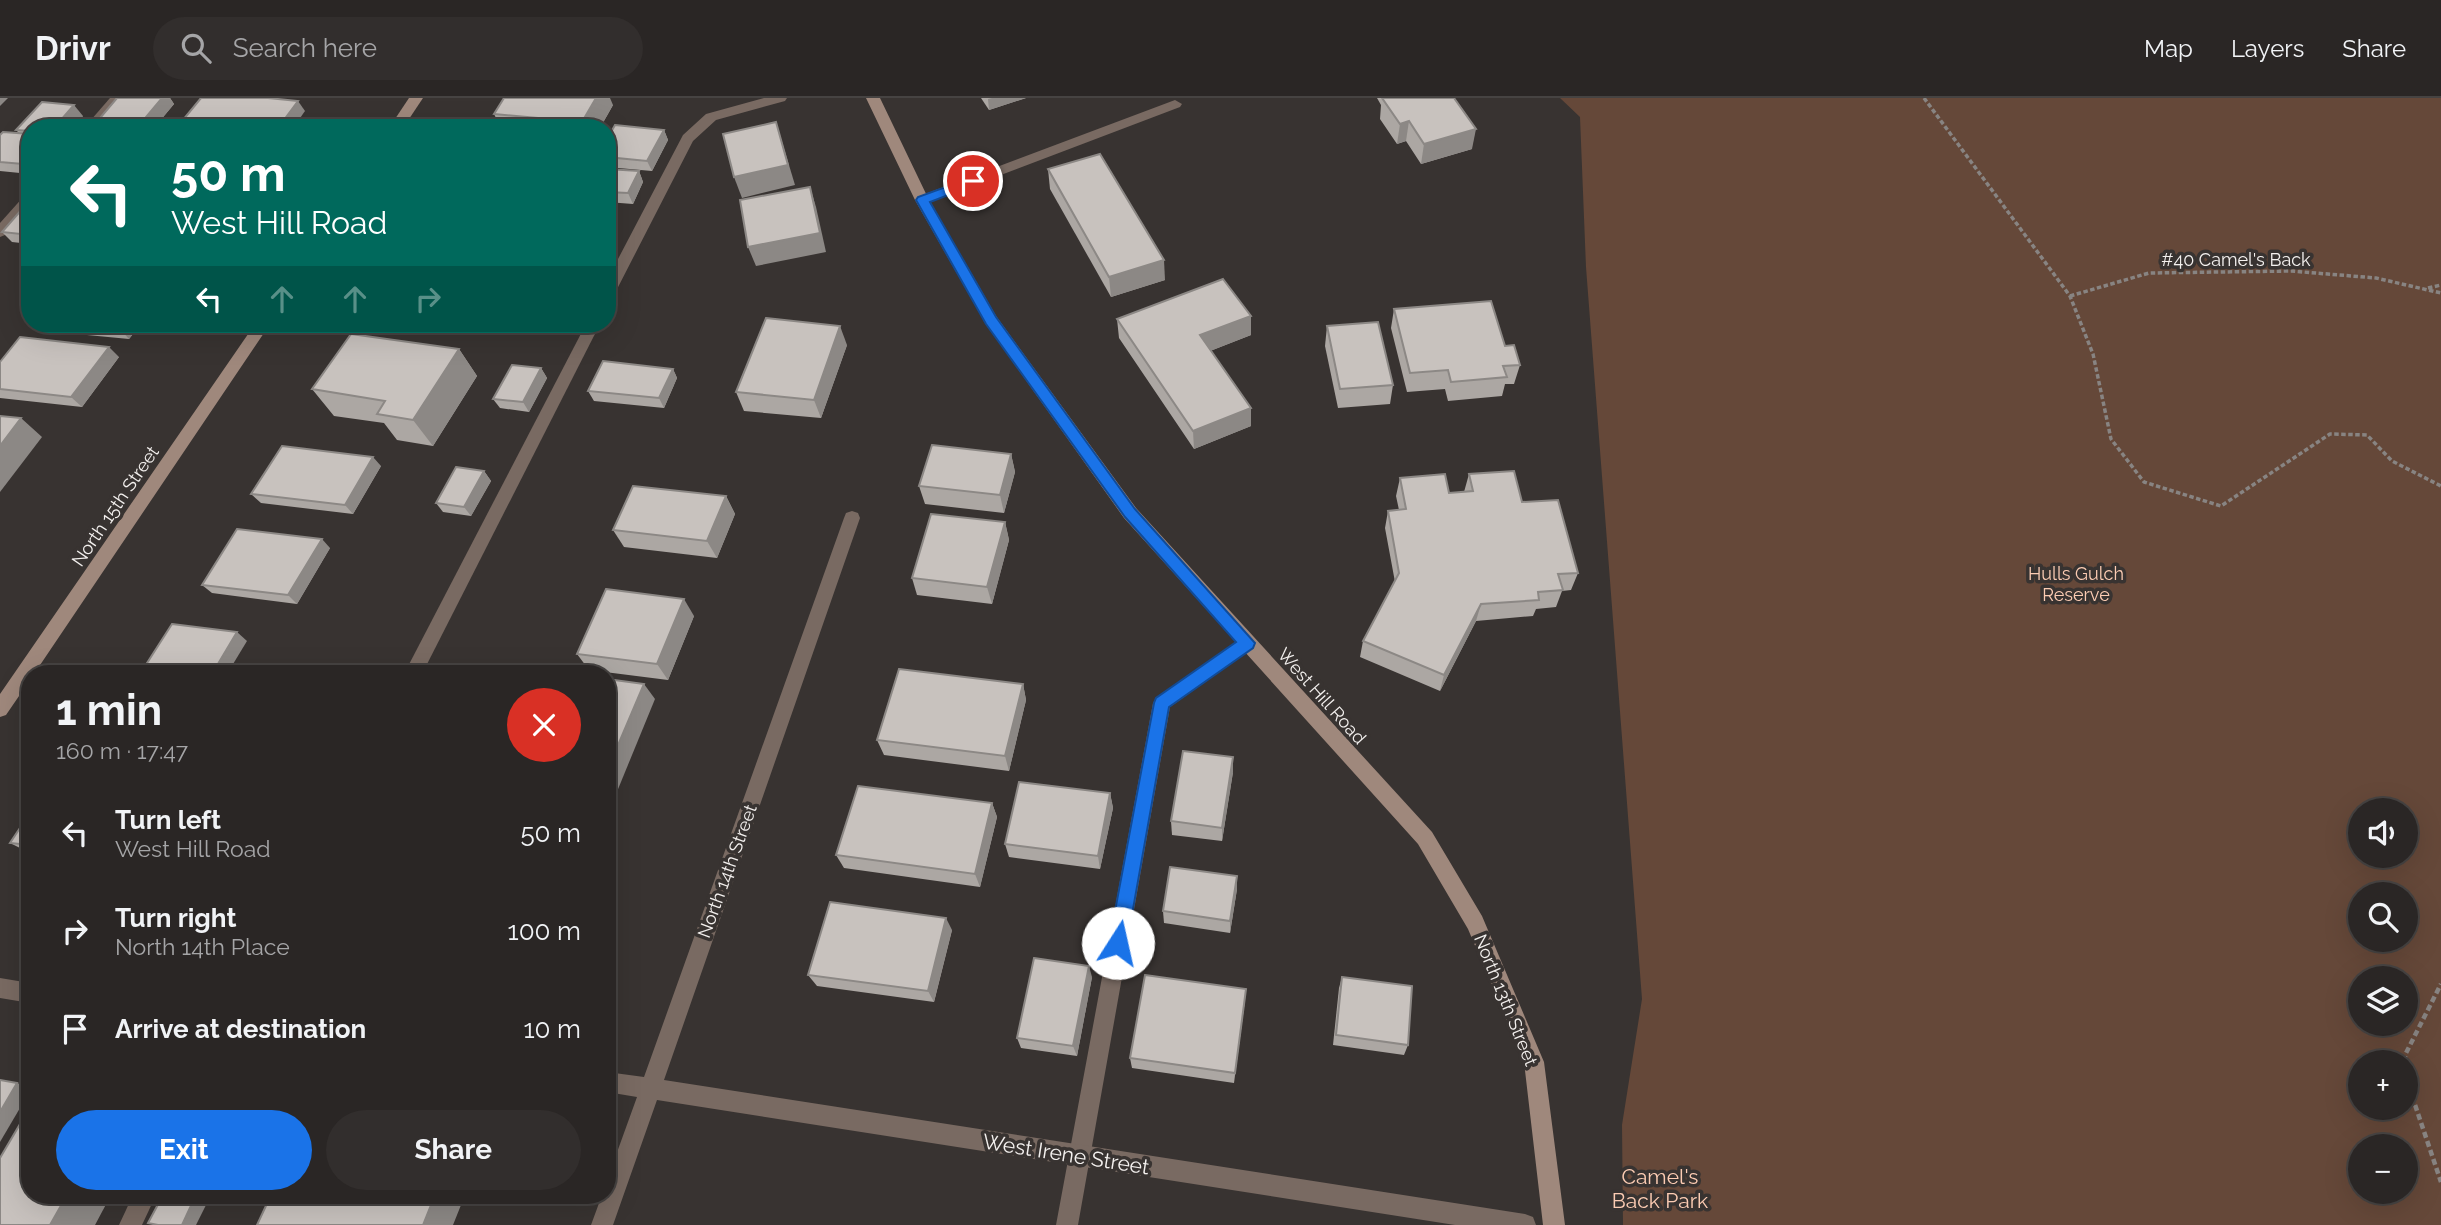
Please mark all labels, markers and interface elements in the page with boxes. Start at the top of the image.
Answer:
search box [153,17,643,80]
text: Drivr [35,29,111,68]
icon: search [177,29,215,67]
text: Search here [233,33,377,63]
text: Map [2144,34,2193,63]
text: Layers [2231,34,2304,63]
text: Share [2342,34,2406,63]
text: 50 m [171,145,286,202]
icon: left [56,147,147,238]
pin [943,151,1003,211]
icon: arrive [954,162,992,200]
text: West Hill Road [171,204,387,241]
street label: #40 Camel's Back [2161,249,2311,270]
icon: left [190,280,228,318]
icon: ahead [263,280,301,318]
icon: ahead [336,280,374,318]
icon: right [409,280,447,318]
street label: North 15th Street [67,442,163,570]
park label: Hulls Gulch Reserve [2028,563,2124,605]
street label: West Hill Road [1273,644,1371,748]
text: 1 min [56,686,162,735]
button: close [507,688,581,762]
text: 160 m · 17:47 [56,737,188,764]
map controls [2348,798,2418,1204]
button: sound [2348,798,2418,868]
street label: North 14th Street [693,801,761,941]
text: Turn left [115,805,221,835]
icon: left [56,814,94,852]
text: 50 m [520,818,581,848]
text: West Hill Road [115,835,271,862]
button: search [2348,882,2418,952]
text: Turn right [115,903,236,933]
position arrow [1081,906,1155,980]
icon: right [56,912,94,950]
text: 100 m [508,916,581,946]
street label: North 13th Street [1470,931,1542,1069]
text: North 14th Place [115,933,290,960]
button: layers [2348,966,2418,1036]
icon: arrive [56,1010,94,1048]
text: Arrive at destination [115,1014,366,1044]
text: 10 m [523,1014,581,1044]
button: + [2348,1050,2418,1120]
button: Exit [56,1110,312,1190]
button: Share [326,1110,581,1190]
street label: West Irene Street [981,1129,1151,1179]
button: − [2348,1134,2418,1204]
park label: Camel's Back Park [1612,1164,1708,1213]

